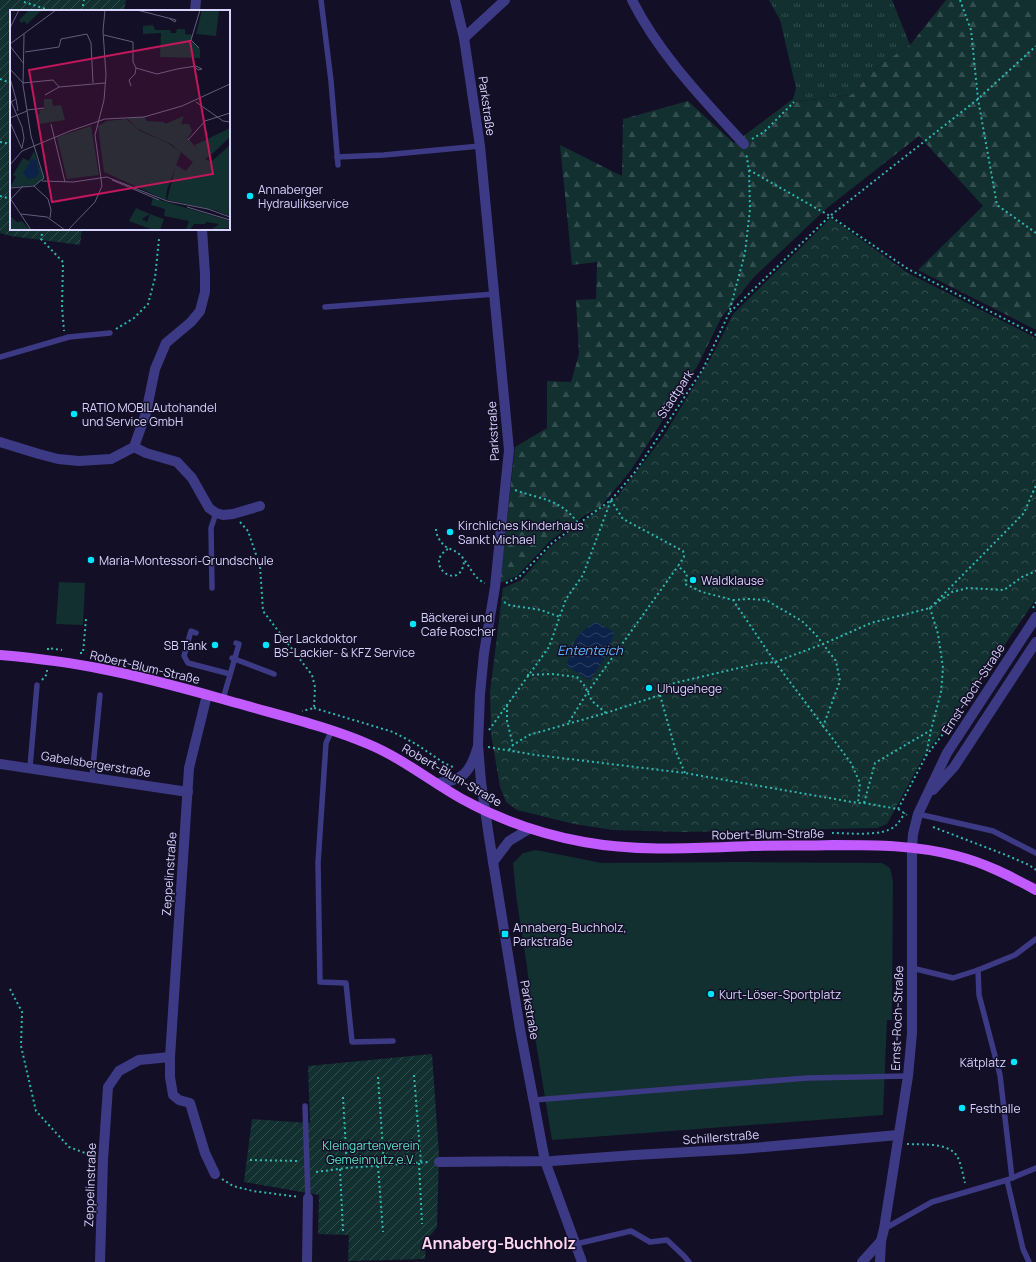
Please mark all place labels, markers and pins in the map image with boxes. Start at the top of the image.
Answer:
place label: Annaberger Hydraulikservice [258,181,349,212]
marker: Annaberger Hydraulikservice [245,191,255,201]
place label: RATIO MOBILAutohandel und Service GmbH [82,399,217,430]
marker: RATIO MOBILAutohandel und Service GmbH [69,409,79,419]
place label: Kirchliches Kinderhaus Sankt Michael [458,517,584,548]
marker: Kirchliches Kinderhaus Sankt Michael [445,527,455,537]
place label: Maria-Montessori-Grundschule [99,552,273,569]
marker: Maria-Montessori-Grundschule [86,555,96,565]
place label: Waldklause [701,572,764,589]
marker: Waldklause [688,575,698,585]
place label: Bäckerei und Cafe Roscher [421,609,496,640]
marker: Bäckerei und Cafe Roscher [408,619,418,629]
place label: Der Lackdoktor BS-Lackier- & KFZ Service [274,630,415,661]
place label: SB Tank [164,637,208,654]
marker: SB Tank [210,640,220,650]
marker: Der Lackdoktor BS-Lackier- & KFZ Service [261,640,271,650]
place label: Uhugehege [657,680,722,697]
marker: Uhugehege [644,683,654,693]
place label: Annaberg-Buchholz, Parkstraße [513,919,627,950]
marker: Annaberg-Buchholz, Parkstraße [500,929,510,939]
place label: Kurt-Löser-Sportplatz [719,986,841,1003]
marker: Kurt-Löser-Sportplatz [706,989,716,999]
place label: Kätplatz [960,1054,1006,1071]
marker: Kätplatz [1009,1057,1019,1067]
place label: Festhalle [970,1100,1020,1117]
marker: Festhalle [957,1103,967,1113]

